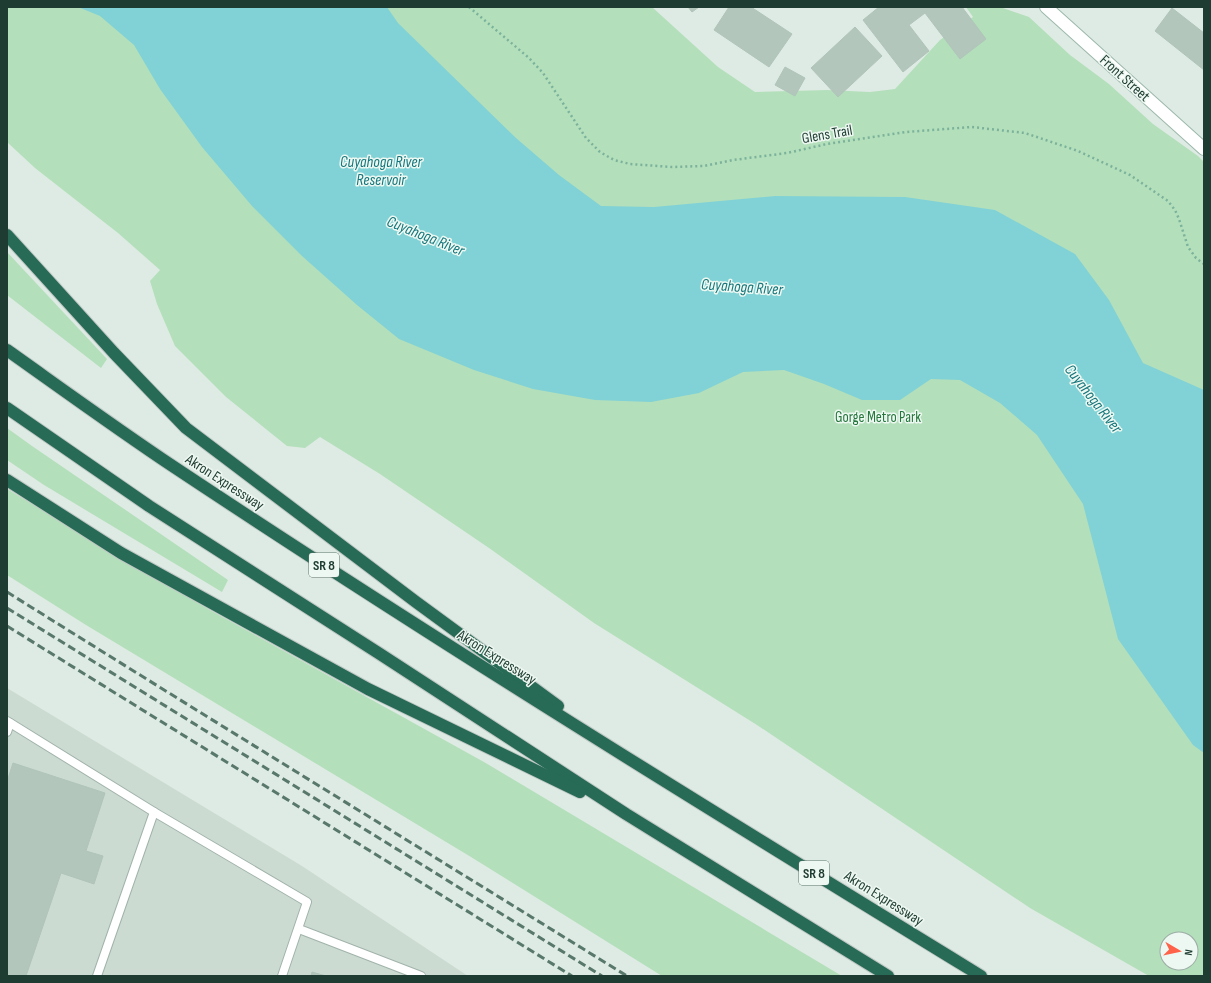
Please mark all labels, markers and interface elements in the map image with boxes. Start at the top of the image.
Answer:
street label: Front Street [1096,51,1154,106]
street label: Glens Trail [800,121,854,148]
water label: Cuyahoga River Reservoir [340,153,422,190]
water label: Cuyahoga River [384,212,467,261]
water label: Cuyahoga River [700,275,784,300]
water label: Cuyahoga River [1060,361,1126,437]
park label: Gorge Metro Park [835,408,921,427]
street label: Akron Expressway [181,449,268,515]
road number: SR 8 [309,553,339,577]
street label: Akron Expressway [453,625,540,689]
road number: SR 8 [799,861,829,885]
street label: Akron Expressway [840,866,927,930]
north arrow [1159,931,1199,971]
text: N [1181,949,1195,957]

